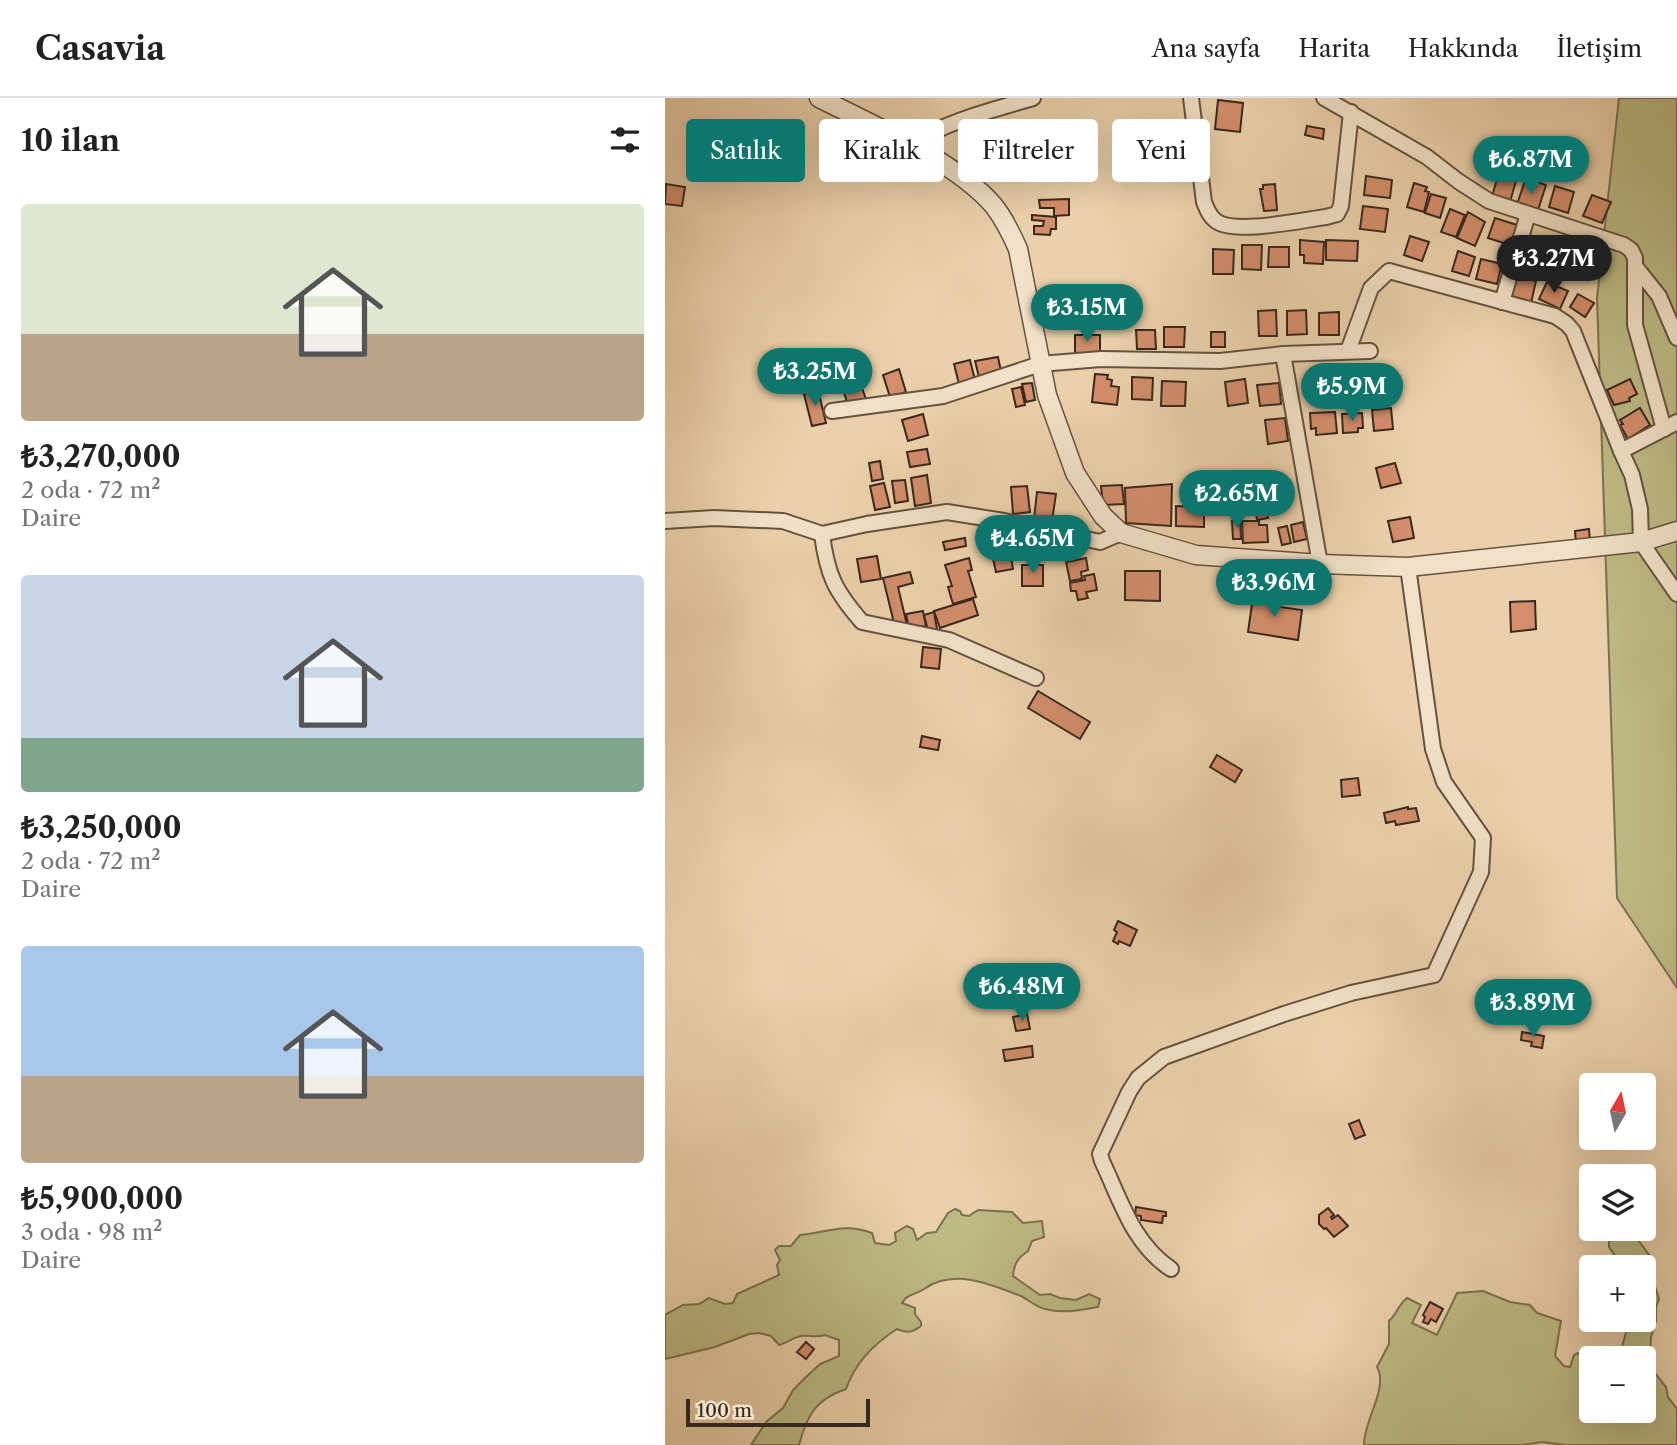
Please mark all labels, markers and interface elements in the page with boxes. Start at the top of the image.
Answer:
text: Casavia [35,28,165,69]
text: Ana sayfa [1152,34,1261,63]
text: Harita [1299,34,1370,63]
text: Hakkında [1408,34,1518,63]
text: İletişim [1556,34,1642,63]
chip: Satılık [686,119,805,182]
chip: Kiralık [819,119,944,182]
chip: Filtreler [958,119,1098,182]
chip: Yeni [1112,119,1210,182]
icon: filters [606,121,644,159]
text: 10 ilan [21,122,120,159]
pin: ₺6.87M [1474,136,1588,196]
text: ₺6.87M [1489,145,1573,173]
pin: ₺3.27M [1497,236,1611,295]
text: ₺3.27M [1513,244,1595,272]
icon: home [270,249,396,375]
pin: ₺3.15M [1030,285,1144,344]
text: ₺3.15M [1047,293,1127,321]
pin: ₺3.25M [758,348,872,408]
text: ₺3.25M [773,357,857,385]
pin: ₺5.9M [1303,364,1401,423]
text: ₺5.9M [1317,372,1387,400]
text: ₺3,270,000 [21,438,181,475]
pin: ₺2.65M [1180,470,1294,530]
text: 2 oda · 72 m² [21,476,161,504]
text: ₺2.65M [1195,479,1279,507]
text: Daire [21,504,81,532]
pin: ₺4.65M [976,516,1090,575]
text: ₺4.65M [991,524,1075,552]
pin: ₺3.96M [1217,560,1331,619]
text: ₺3.96M [1232,568,1316,596]
icon: home [270,620,396,746]
text: ₺3,250,000 [21,809,182,846]
text: 2 oda · 72 m² [21,847,161,875]
text: Daire [21,875,81,903]
pin: ₺6.48M [965,964,1079,1023]
text: ₺6.48M [979,972,1065,1000]
pin: ₺3.89M [1476,979,1590,1039]
text: ₺3.89M [1491,988,1575,1016]
icon: home [270,991,396,1117]
north arrow [1579,1073,1655,1150]
map controls [1579,1073,1656,1423]
button: layers [1579,1164,1656,1241]
text: ₺5,900,000 [21,1180,183,1217]
text: 3 oda · 98 m² [21,1218,163,1246]
text: Daire [21,1246,81,1274]
button: + [1579,1255,1656,1332]
button: − [1579,1346,1656,1423]
scale bar [686,1396,870,1428]
text: 100 m [697,1399,752,1422]

